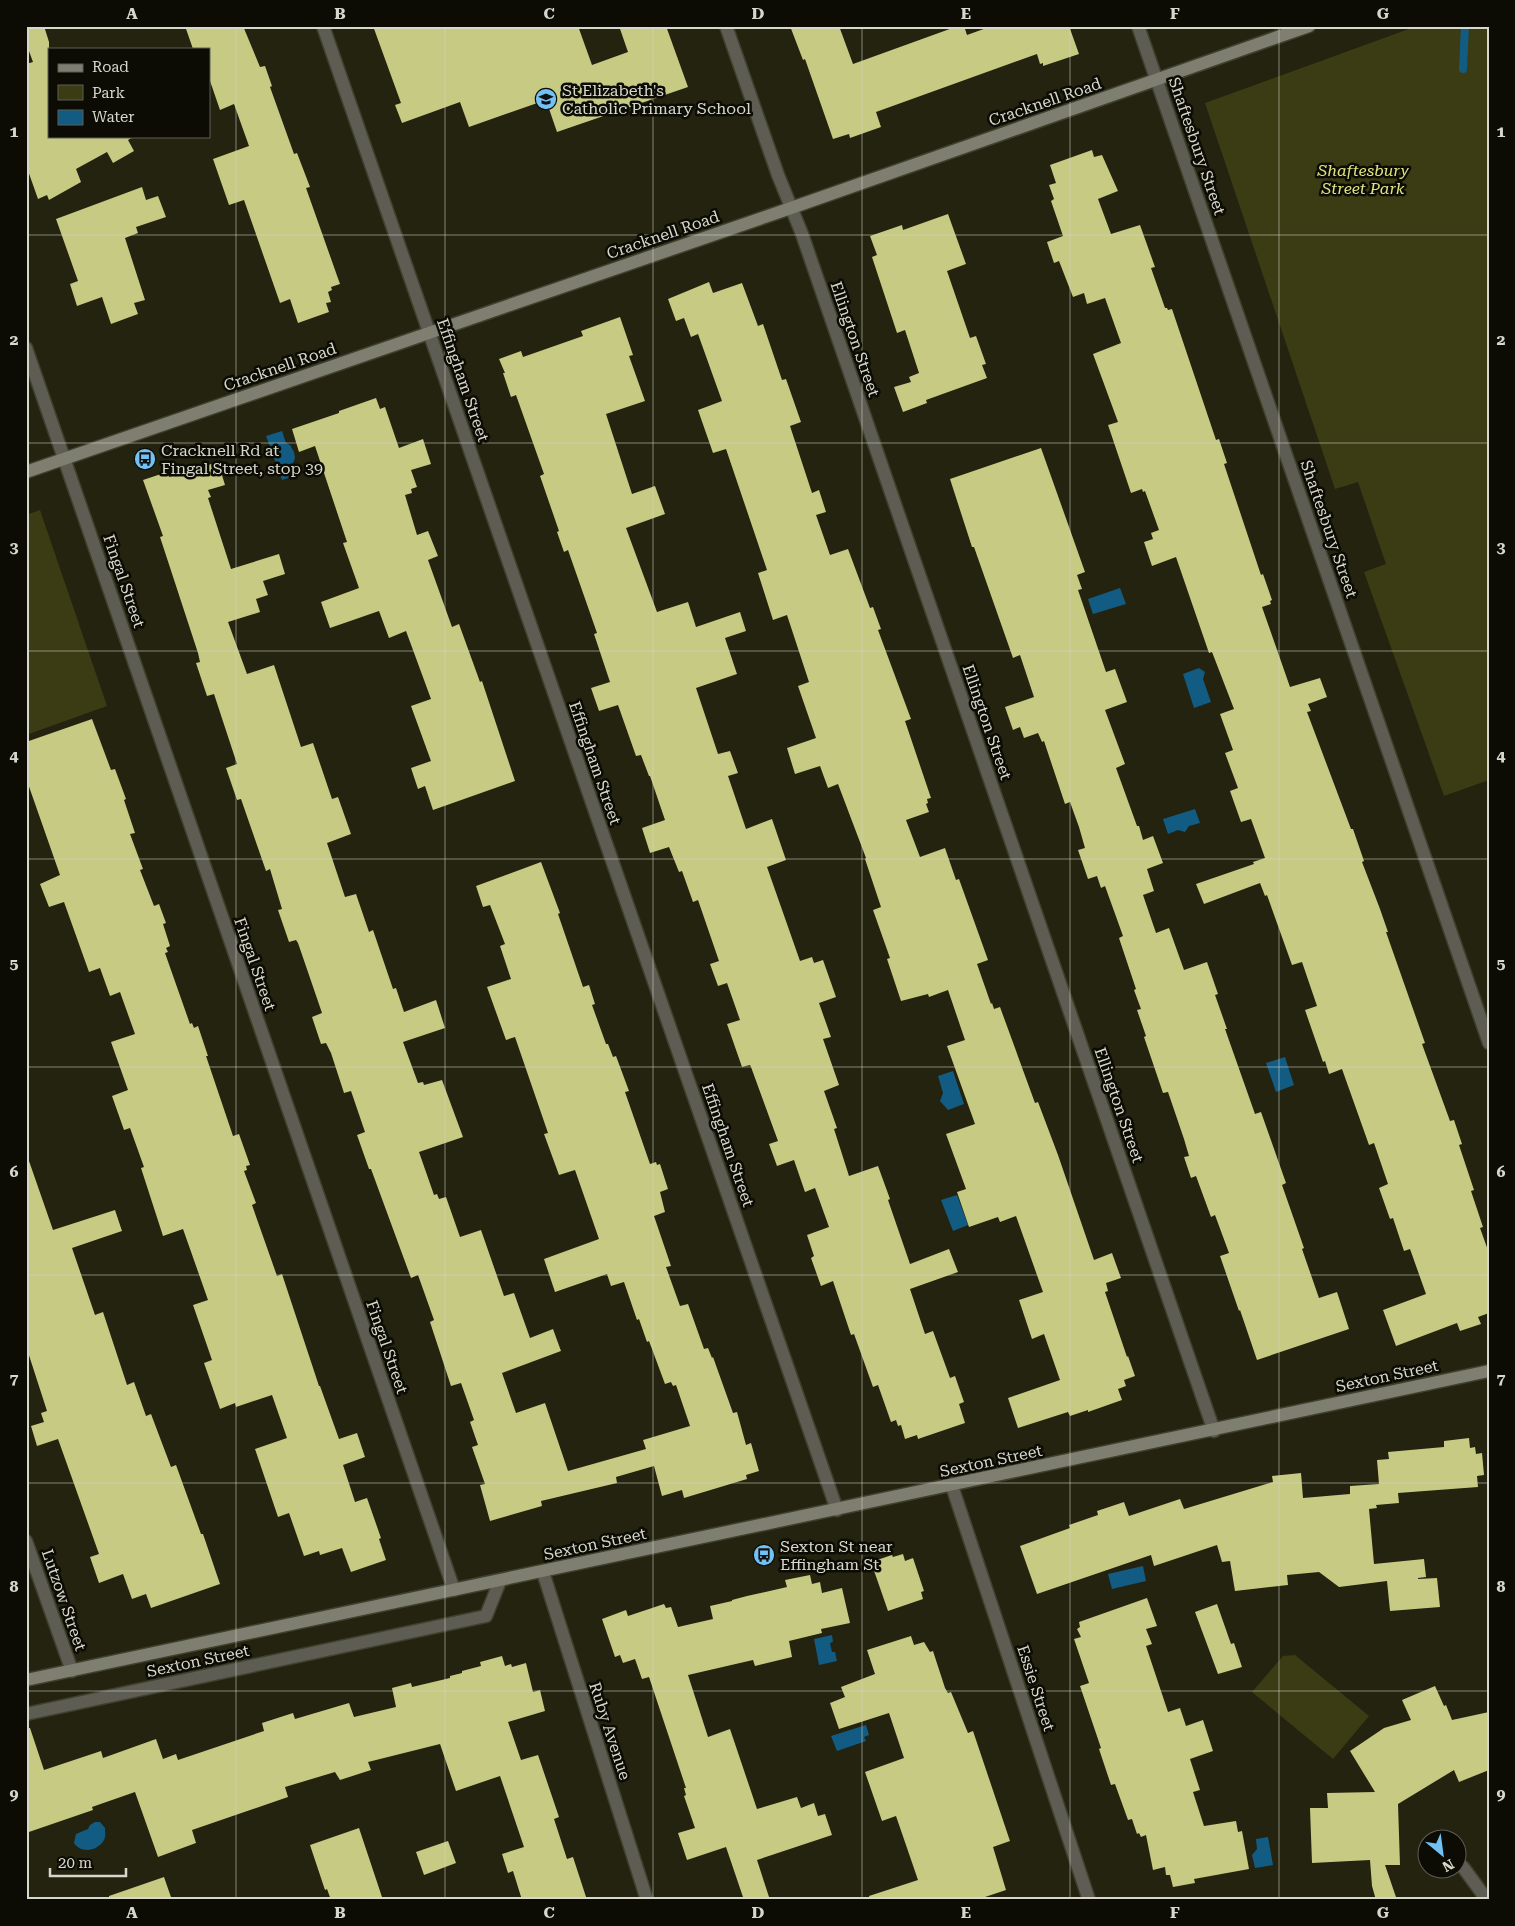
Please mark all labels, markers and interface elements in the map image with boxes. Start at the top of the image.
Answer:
text: A [126,4,138,23]
text: B [334,4,346,23]
text: C [543,4,555,23]
text: D [752,4,765,23]
text: E [961,4,971,23]
text: F [1170,4,1180,23]
text: G [1377,4,1390,23]
legend [48,48,210,138]
text: Road [92,58,129,76]
street label: Cracknell Road [986,74,1104,130]
street label: Shaftesbury Street [1165,75,1229,217]
place label: St Elizabeth's Catholic Primary School [562,81,751,118]
text: Park [92,84,126,102]
school or university icon: St Elizabeth's Catholic Primary School [534,87,558,111]
text: Water [92,108,134,126]
text: 1 [10,122,19,141]
text: 1 [1497,122,1506,141]
park label: Shaftesbury Street Park [1316,161,1409,198]
street label: Cracknell Road [604,207,722,263]
street label: Ellington Street [826,279,884,399]
street label: Effingham Street [433,316,493,444]
text: 2 [10,330,19,349]
text: 2 [1497,330,1506,349]
street label: Cracknell Road [221,339,339,395]
place label: Cracknell Rd at Fingal Street, stop 39 [161,441,323,478]
bus stop icon: Cracknell Rd at Fingal Street, stop 39 [133,447,157,471]
street label: Shaftesbury Street [1297,458,1361,600]
street label: Fingal Street [99,532,149,630]
text: 3 [10,538,19,557]
text: 3 [1497,538,1506,557]
street label: Ellington Street [958,662,1016,782]
street label: Effingham Street [565,699,625,827]
text: 4 [10,746,19,765]
text: 4 [1497,746,1506,765]
street label: Fingal Street [230,915,280,1013]
text: 5 [10,954,19,973]
text: 5 [1497,954,1506,973]
street label: Ellington Street [1090,1045,1148,1165]
street label: Effingham Street [698,1081,758,1209]
text: 6 [10,1162,19,1181]
text: 6 [1497,1162,1506,1181]
street label: Fingal Street [362,1298,412,1396]
street label: Sexton Street [1334,1356,1440,1396]
text: 7 [10,1369,19,1388]
text: 7 [1497,1369,1506,1388]
street label: Sexton Street [938,1441,1044,1481]
street label: Sexton Street [542,1524,648,1564]
place label: Sexton St near Effingham St [780,1537,893,1574]
bus stop icon: Sexton St near Effingham St [752,1543,776,1567]
street label: Lutzow Street [38,1547,90,1653]
text: 8 [10,1577,19,1596]
text: 8 [1497,1577,1506,1596]
street label: Sexton Street [145,1641,251,1681]
street label: Essie Street [1013,1643,1059,1733]
street label: Ruby Avenue [585,1680,635,1782]
text: 9 [10,1785,19,1804]
text: 9 [1497,1785,1506,1804]
north arrow [1418,1828,1468,1878]
scale bar [50,1846,126,1878]
text: 20 m [58,1854,93,1872]
text: N [1440,1856,1457,1875]
text: A [126,1903,138,1922]
text: B [334,1903,346,1922]
text: C [543,1903,555,1922]
text: D [752,1903,765,1922]
text: E [961,1903,971,1922]
text: F [1170,1903,1180,1922]
text: G [1377,1903,1390,1922]

